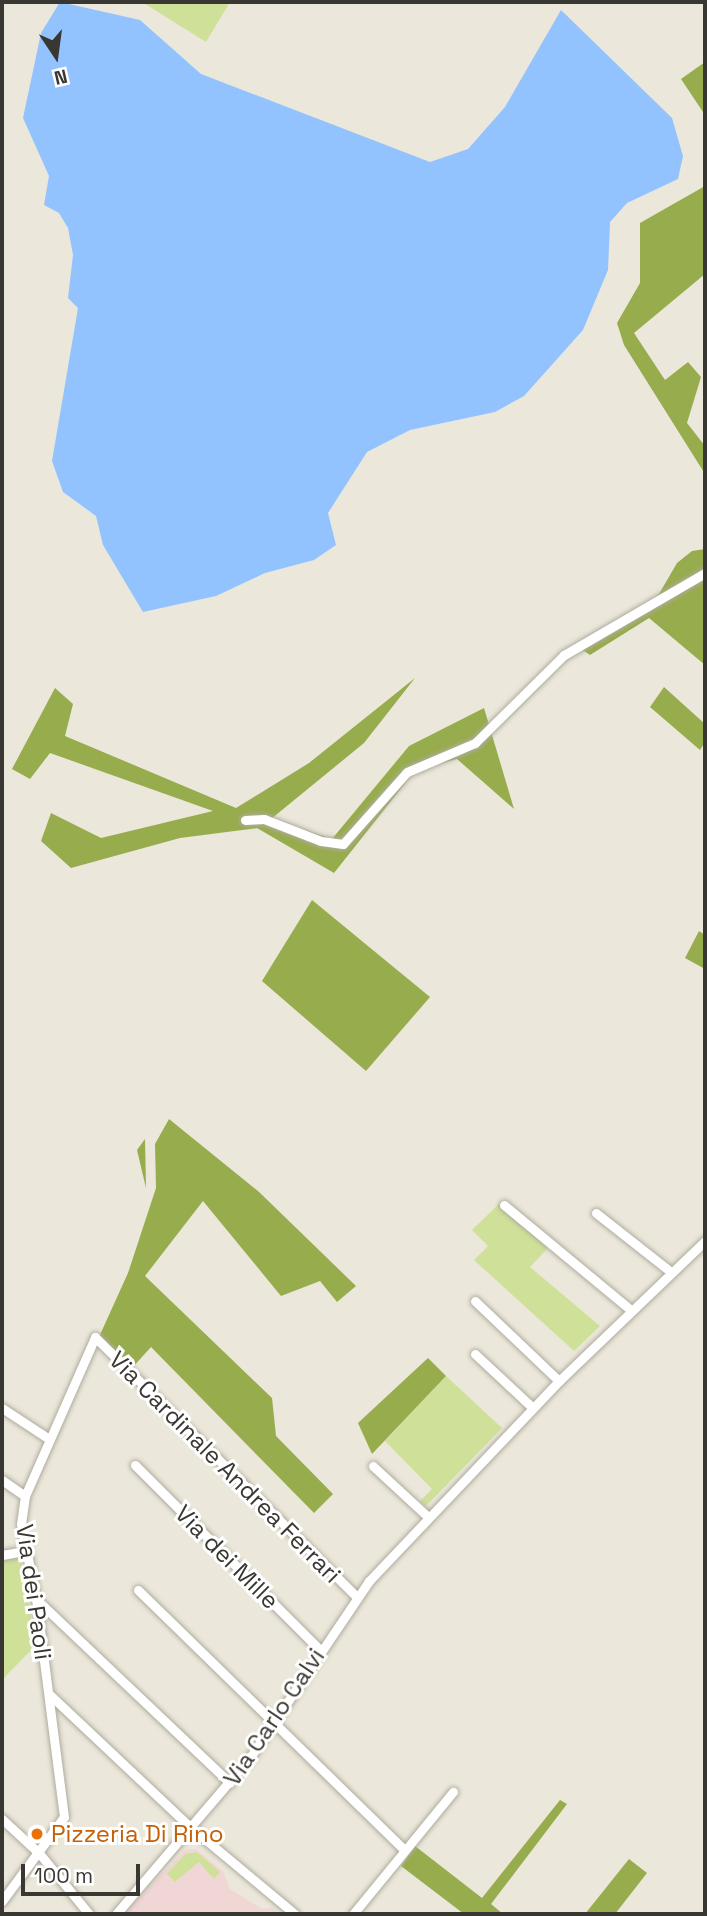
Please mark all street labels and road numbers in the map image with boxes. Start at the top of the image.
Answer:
street label: Via Cardinale Andrea Ferrari [103,1345,347,1589]
street label: Via dei Mille [169,1499,285,1615]
street label: Via dei Paoli [10,1522,58,1662]
street label: Via Carlo Calvi [217,1643,331,1791]

